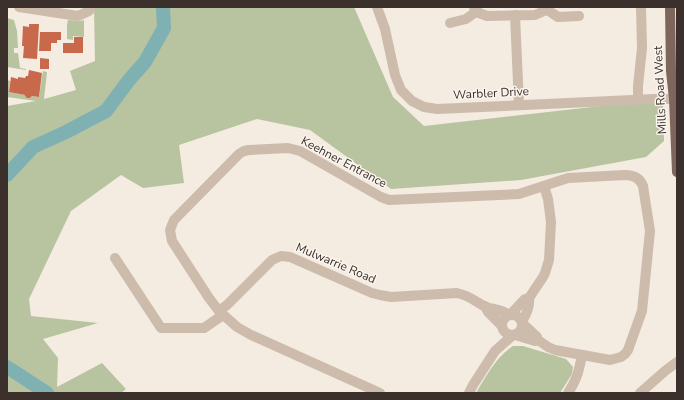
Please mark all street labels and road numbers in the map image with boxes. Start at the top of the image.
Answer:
street label: Mills Road West [650,44,670,135]
street label: Warbler Drive [453,83,529,103]
street label: Keehner Entrance [298,133,390,191]
street label: Mulwarrie Road [294,239,378,287]

